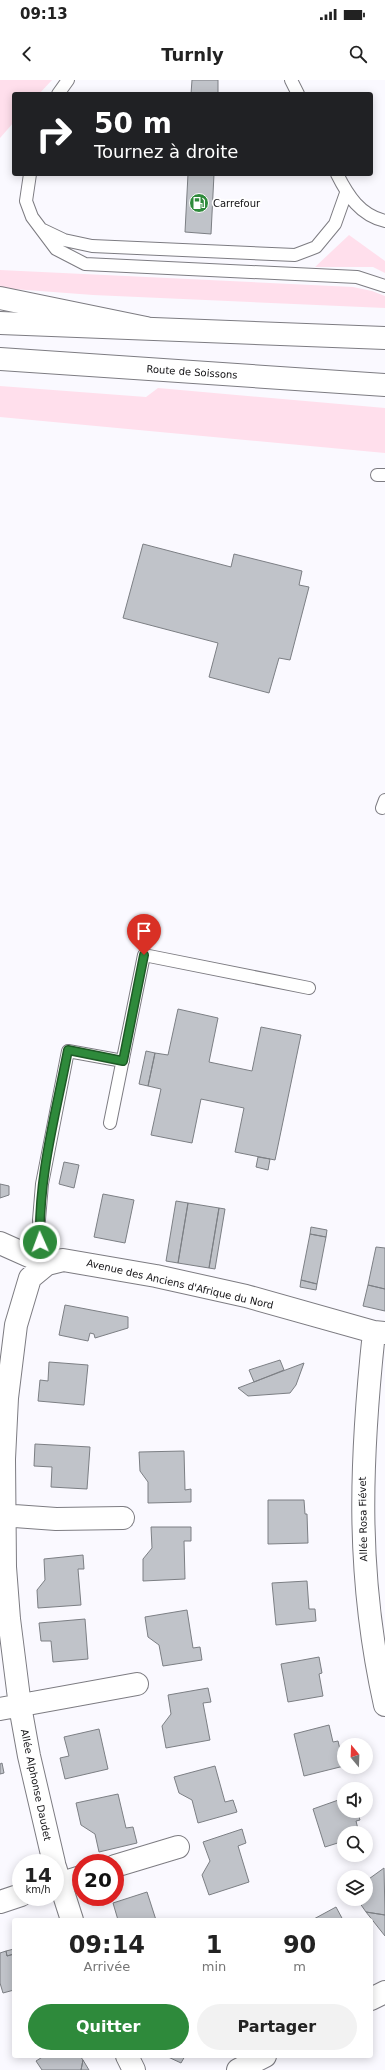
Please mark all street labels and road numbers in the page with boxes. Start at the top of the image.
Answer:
street label: Route de Soissons [146,363,238,381]
street label: Avenue des Anciens d'Afrique du Nord [86,1257,274,1311]
street label: Allée Rosa Fiévet [357,1476,369,1562]
street label: Allée Alphonse Daudet [19,1728,53,1842]

